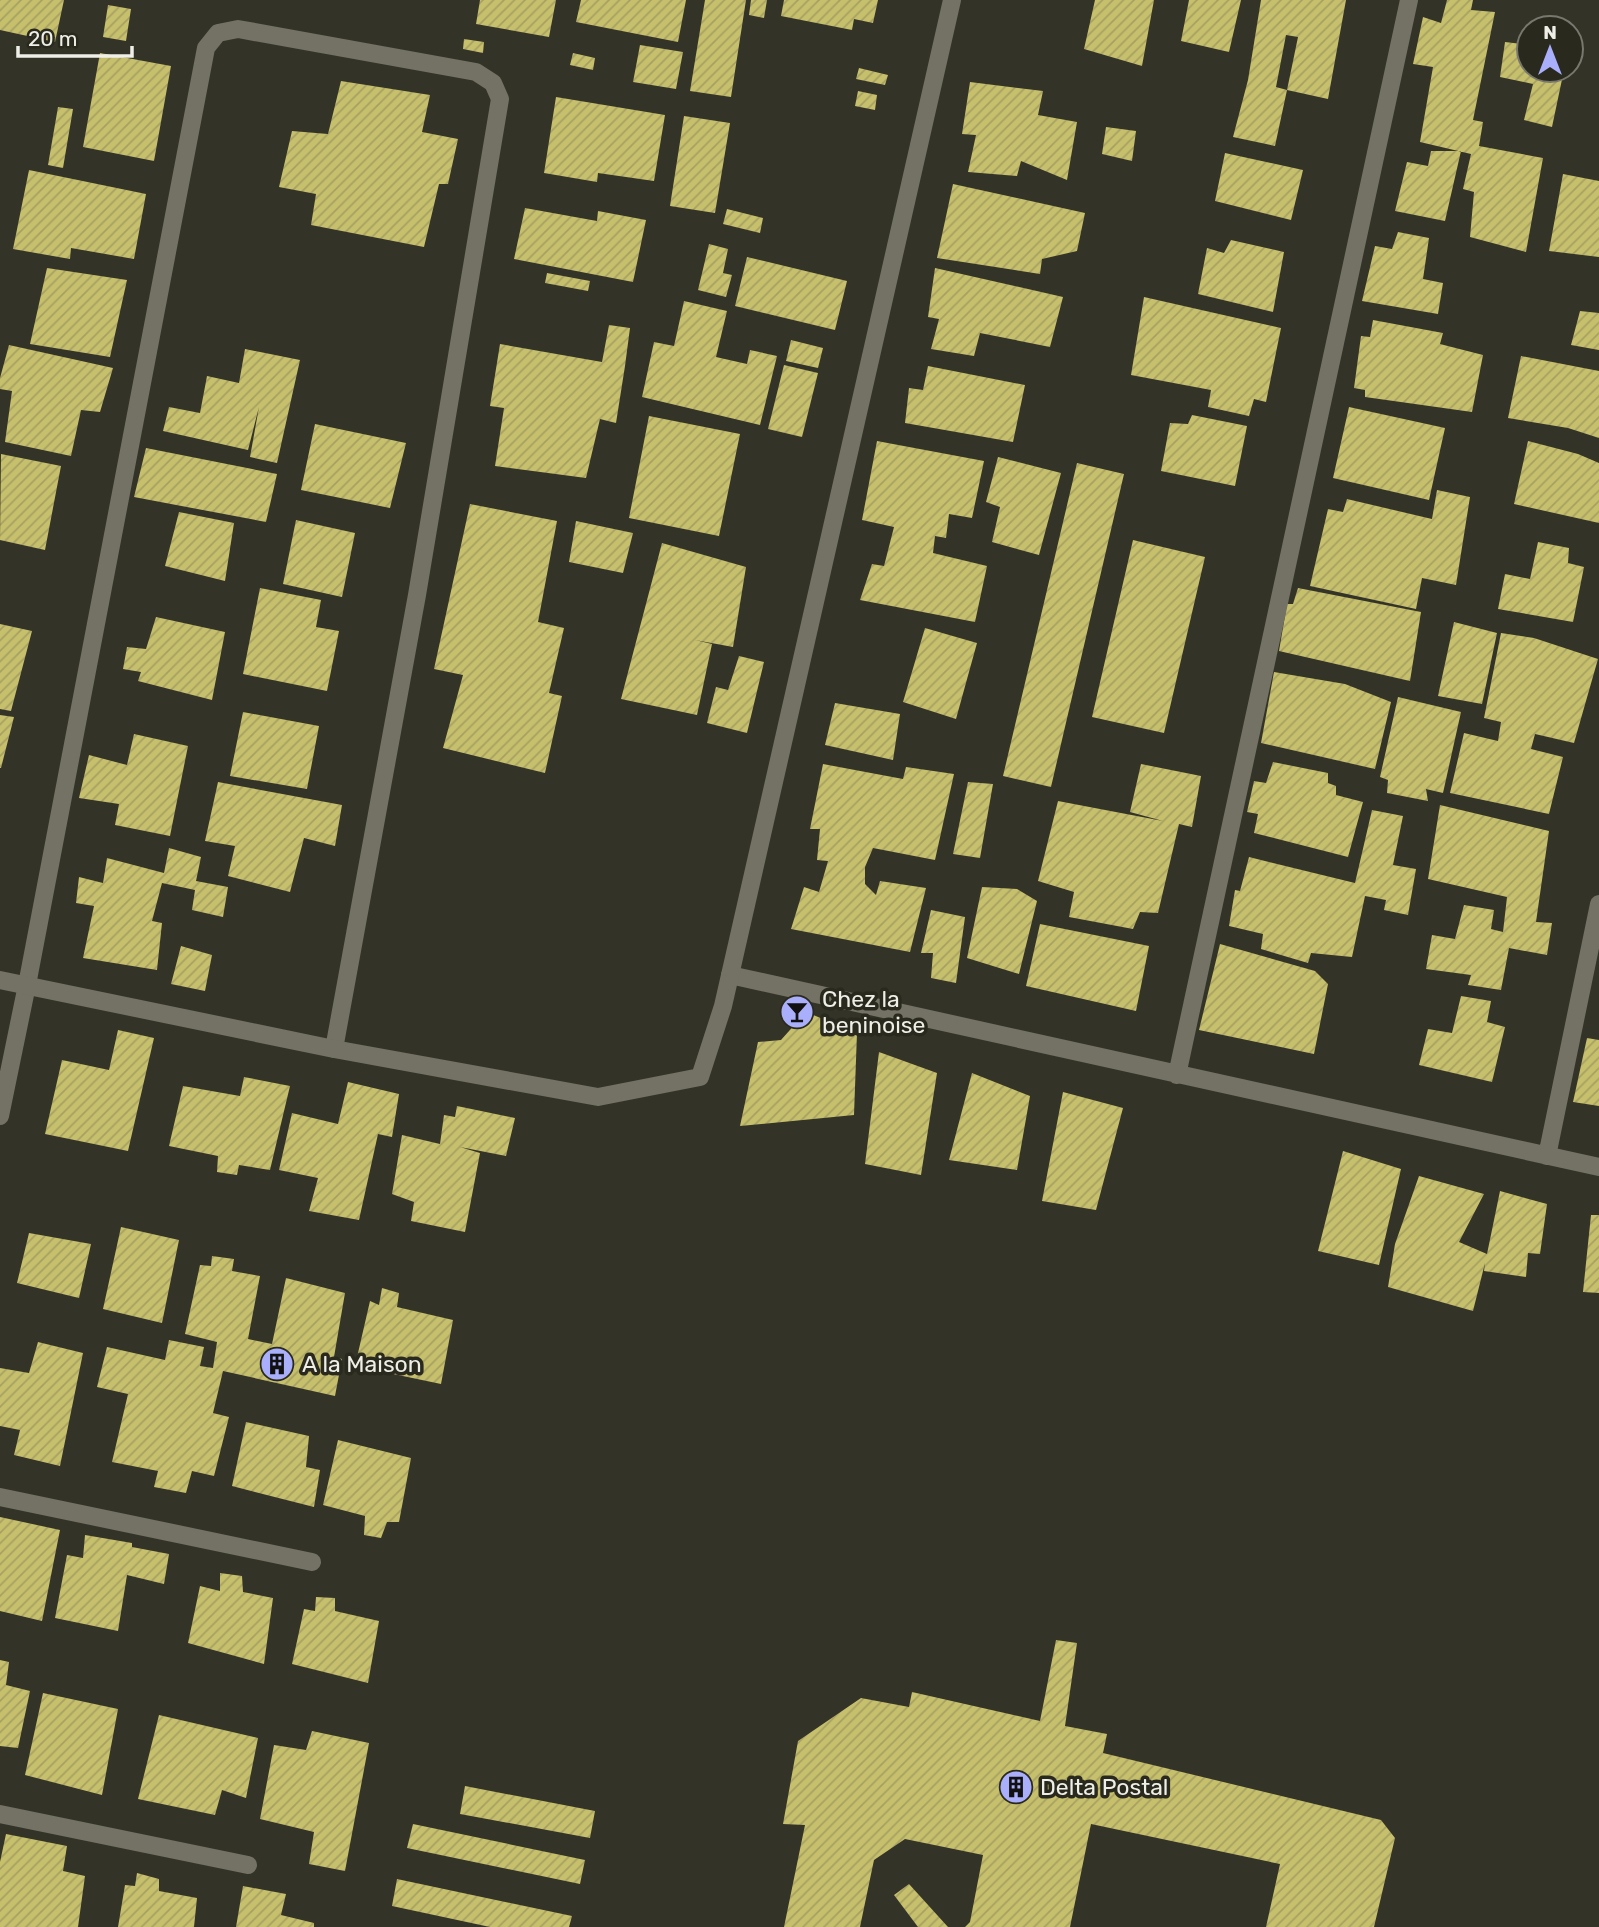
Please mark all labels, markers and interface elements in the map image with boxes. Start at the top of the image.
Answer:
scale bar [18,14,131,58]
north arrow [1515,14,1585,84]
text: N [1543,21,1557,44]
text: 20 m [28,26,77,51]
place label: Chez la beninoise [822,985,925,1039]
bar icon: Chez la beninoise [778,993,816,1031]
building icon: A la Maison [258,1345,296,1383]
place label: A la Maison [302,1350,422,1378]
building icon: Delta Postal [997,1768,1035,1806]
place label: Delta Postal [1040,1773,1168,1801]

